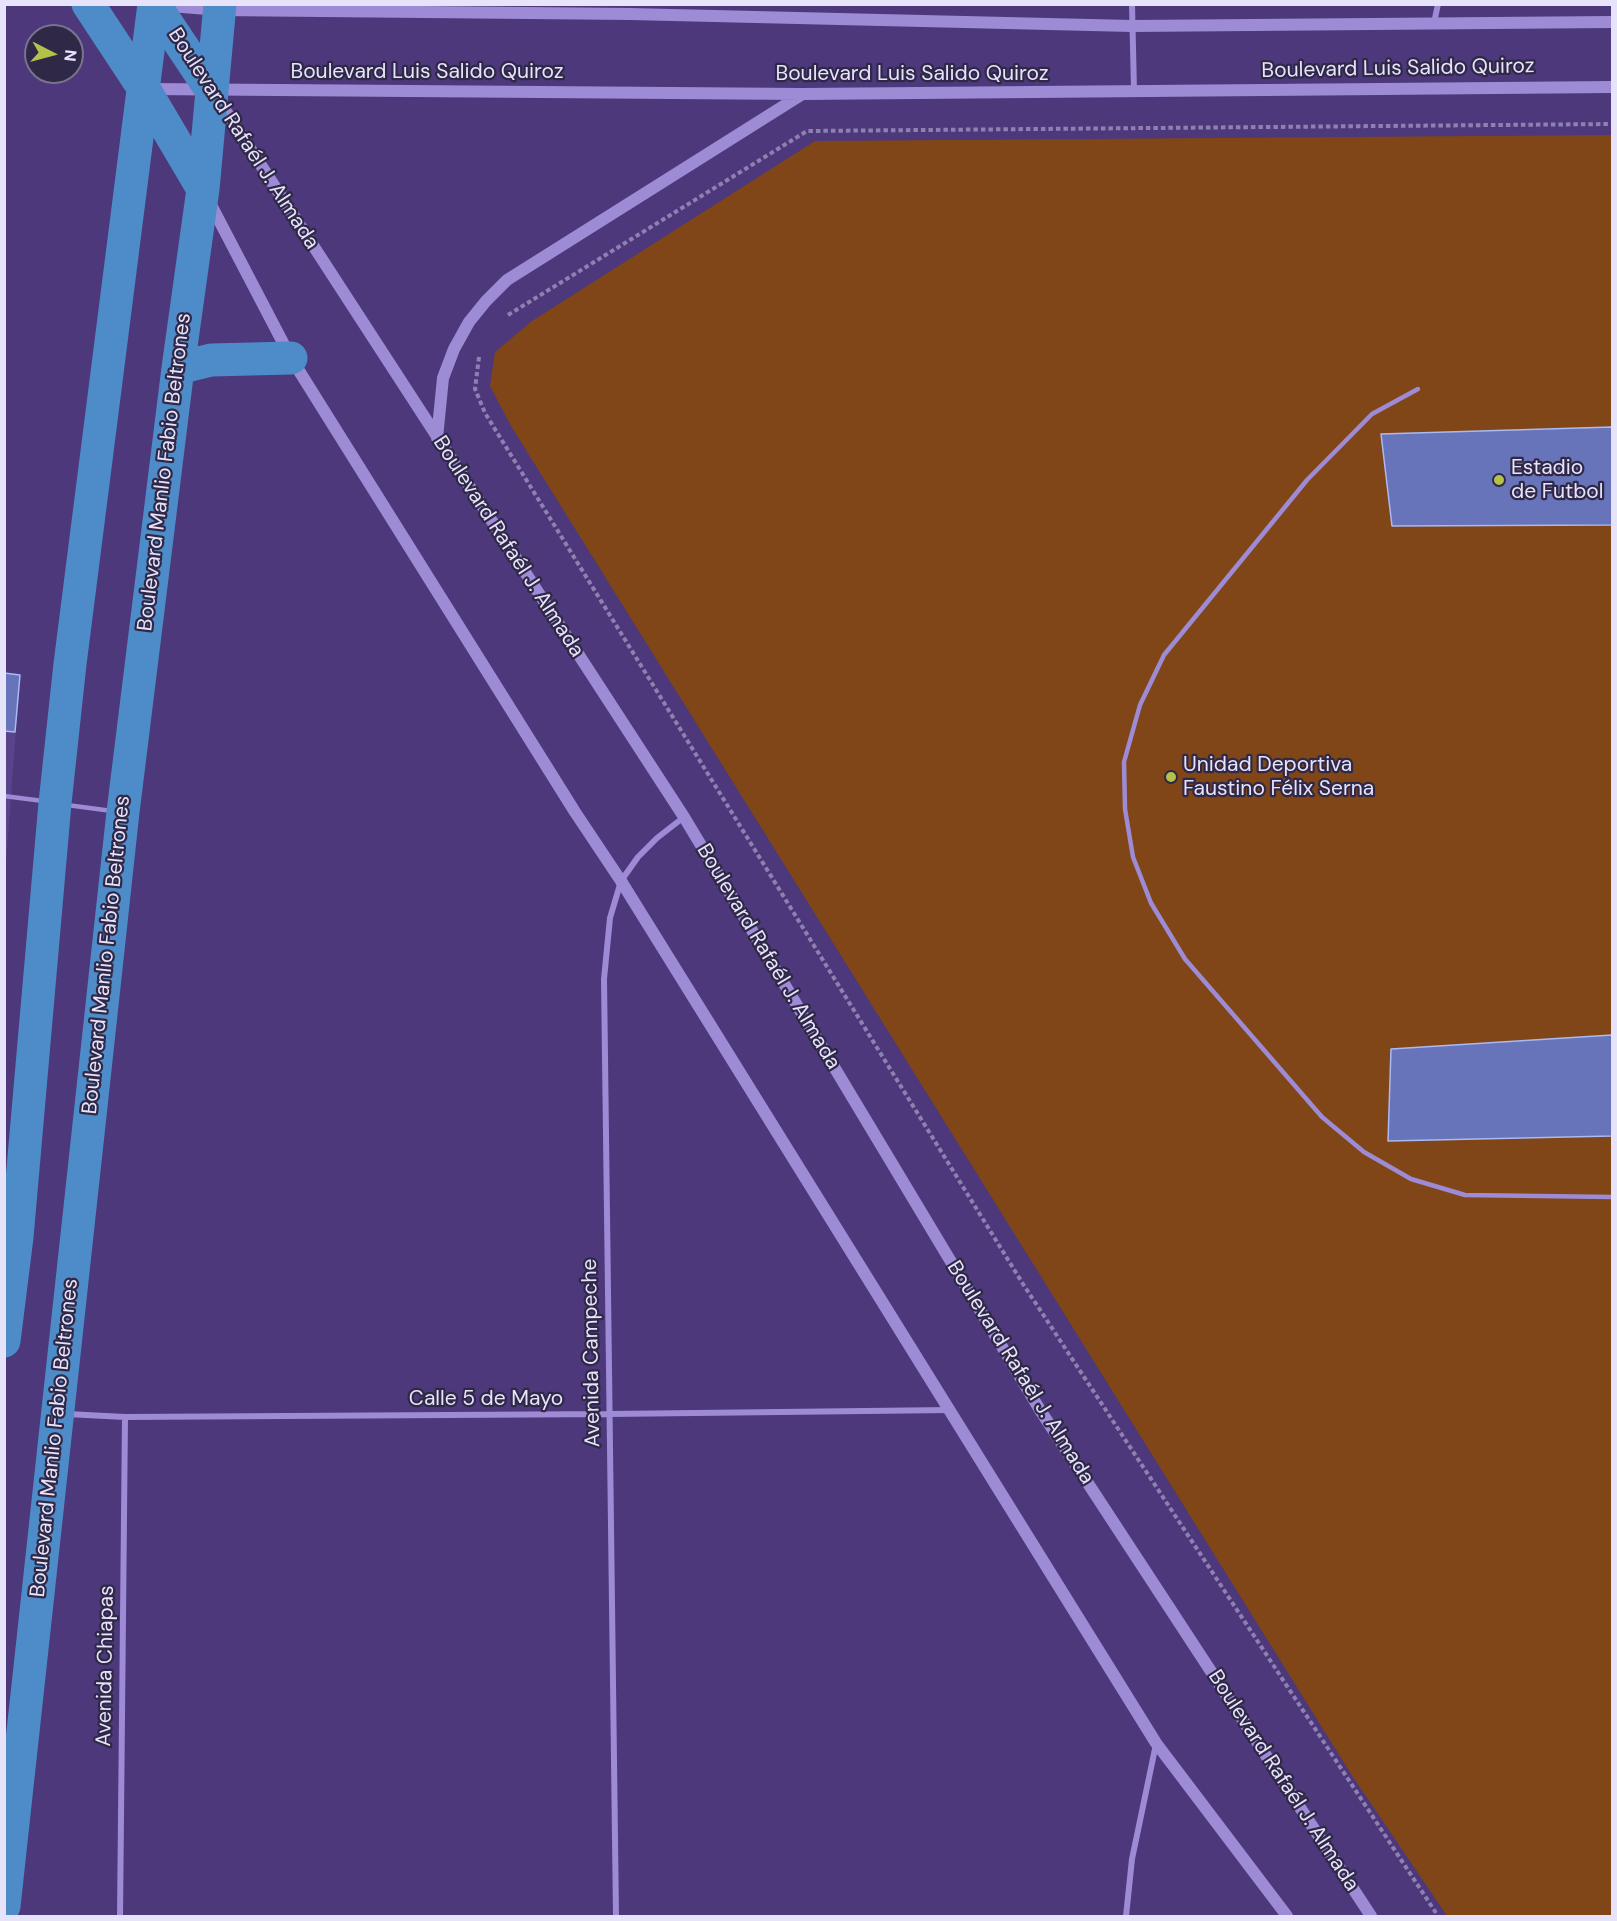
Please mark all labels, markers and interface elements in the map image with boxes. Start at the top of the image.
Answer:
north arrow [24,24,84,84]
street label: Boulevard Rafaél J. Almada [162,24,324,254]
text: N [59,49,81,63]
street label: Boulevard Luis Salido Quiroz [1261,54,1535,84]
street label: Boulevard Luis Salido Quiroz [291,59,563,85]
street label: Boulevard Luis Salido Quiroz [776,61,1048,87]
street label: Boulevard Manlio Fabio Beltrones [133,311,197,633]
street label: Boulevard Rafaél J. Almada [427,432,589,662]
place label: Estadio de Futbol [1511,455,1603,505]
marker: Estadio de Futbol [1492,473,1506,487]
place label: Unidad Deportiva Faustino Félix Serna [1183,752,1374,802]
marker: Unidad Deportiva Faustino Félix Serna [1164,770,1178,784]
street label: Boulevard Manlio Fabio Beltrones [78,794,136,1116]
street label: Boulevard Rafaél J. Almada [691,840,845,1074]
street label: Boulevard Rafaél J. Almada [941,1257,1099,1489]
street label: Avenida Campeche [578,1258,606,1448]
street label: Boulevard Manlio Fabio Beltrones [26,1277,84,1599]
street label: Calle 5 de Mayo [409,1386,563,1412]
street label: Avenida Chiapas [92,1585,120,1747]
street label: Boulevard Rafaél J. Almada [1202,1666,1364,1896]

